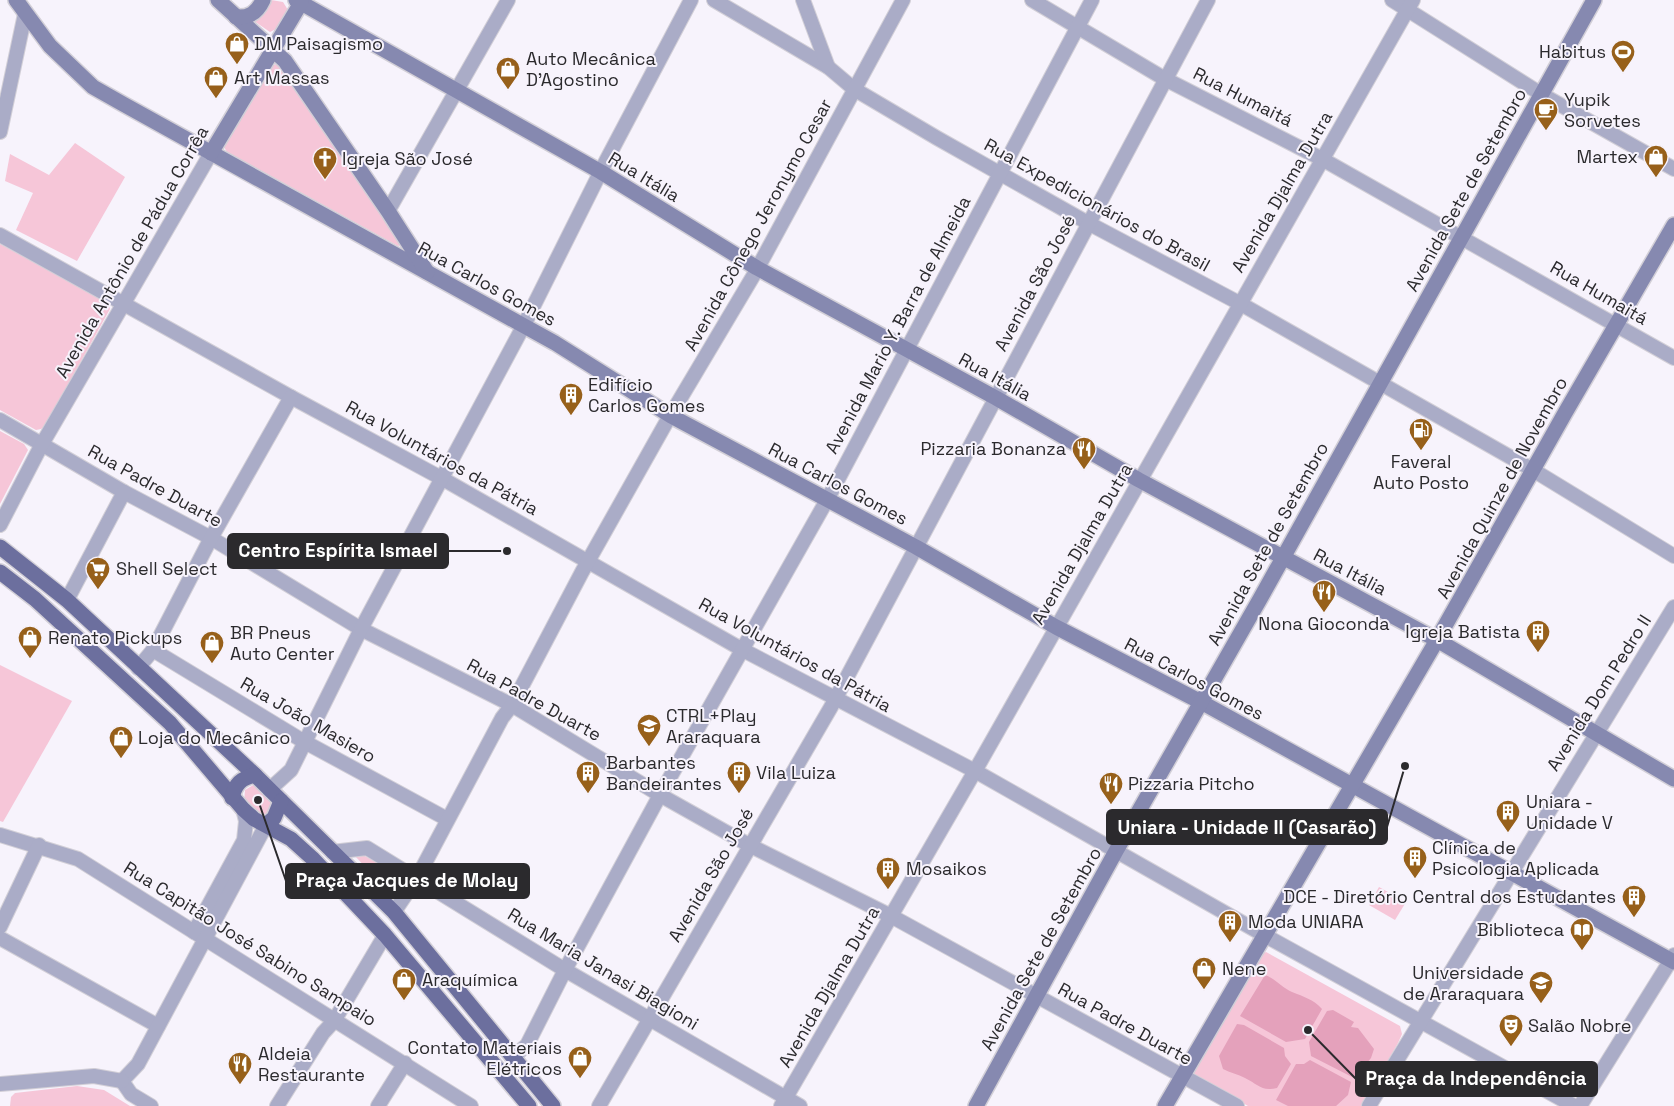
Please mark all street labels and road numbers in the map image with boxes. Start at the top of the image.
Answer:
street label: Rua Humaitá [1189,62,1297,132]
street label: Avenida Sete de Setembro [1400,84,1531,296]
street label: Avenida Cônego Jeronymo Cesar [678,94,837,355]
street label: Avenida Djalma Dutra [1226,107,1337,277]
street label: Avenida Antônio de Pádua Corrêa [50,122,213,382]
street label: Rua Expedicionários do Brasil [980,133,1214,276]
street label: Rua Itália [604,146,684,207]
street label: Avenida Mario Y. Barra de Almeida [820,192,976,458]
street label: Avenida São José [989,211,1080,355]
street label: Rua Carlos Gomes [414,236,560,331]
street label: Rua Humaitá [1546,255,1652,330]
street label: Rua Itália [955,347,1036,406]
street label: Avenida Quinze de Novembro [1431,373,1572,603]
street label: Rua Voluntários da Pátria [342,395,543,520]
street label: Rua Carlos Gomes [765,437,912,530]
street label: Avenida Sete de Setembro [1202,438,1333,650]
street label: Rua Padre Duarte [84,439,226,532]
street label: Avenida Djalma Dutra [1026,459,1137,629]
street label: Rua Itália [1310,543,1391,600]
street label: Rua Voluntários da Pátria [695,592,896,717]
street label: Avenida Dom Pedro II [1541,610,1656,775]
street label: Rua Carlos Gomes [1121,632,1268,725]
street label: Rua Padre Duarte [463,653,605,746]
street label: Rua João Masiero [236,671,380,768]
street label: Avenida São José [663,803,758,946]
street label: Avenida Sete de Setembro [975,843,1106,1055]
street label: Rua Capitão José Sabino Sampaio [120,856,381,1031]
street label: Rua Maria Janasi Biagioni [504,902,703,1035]
street label: Avenida Djalma Dutra [773,902,884,1072]
street label: Rua Padre Duarte [1054,977,1196,1070]

